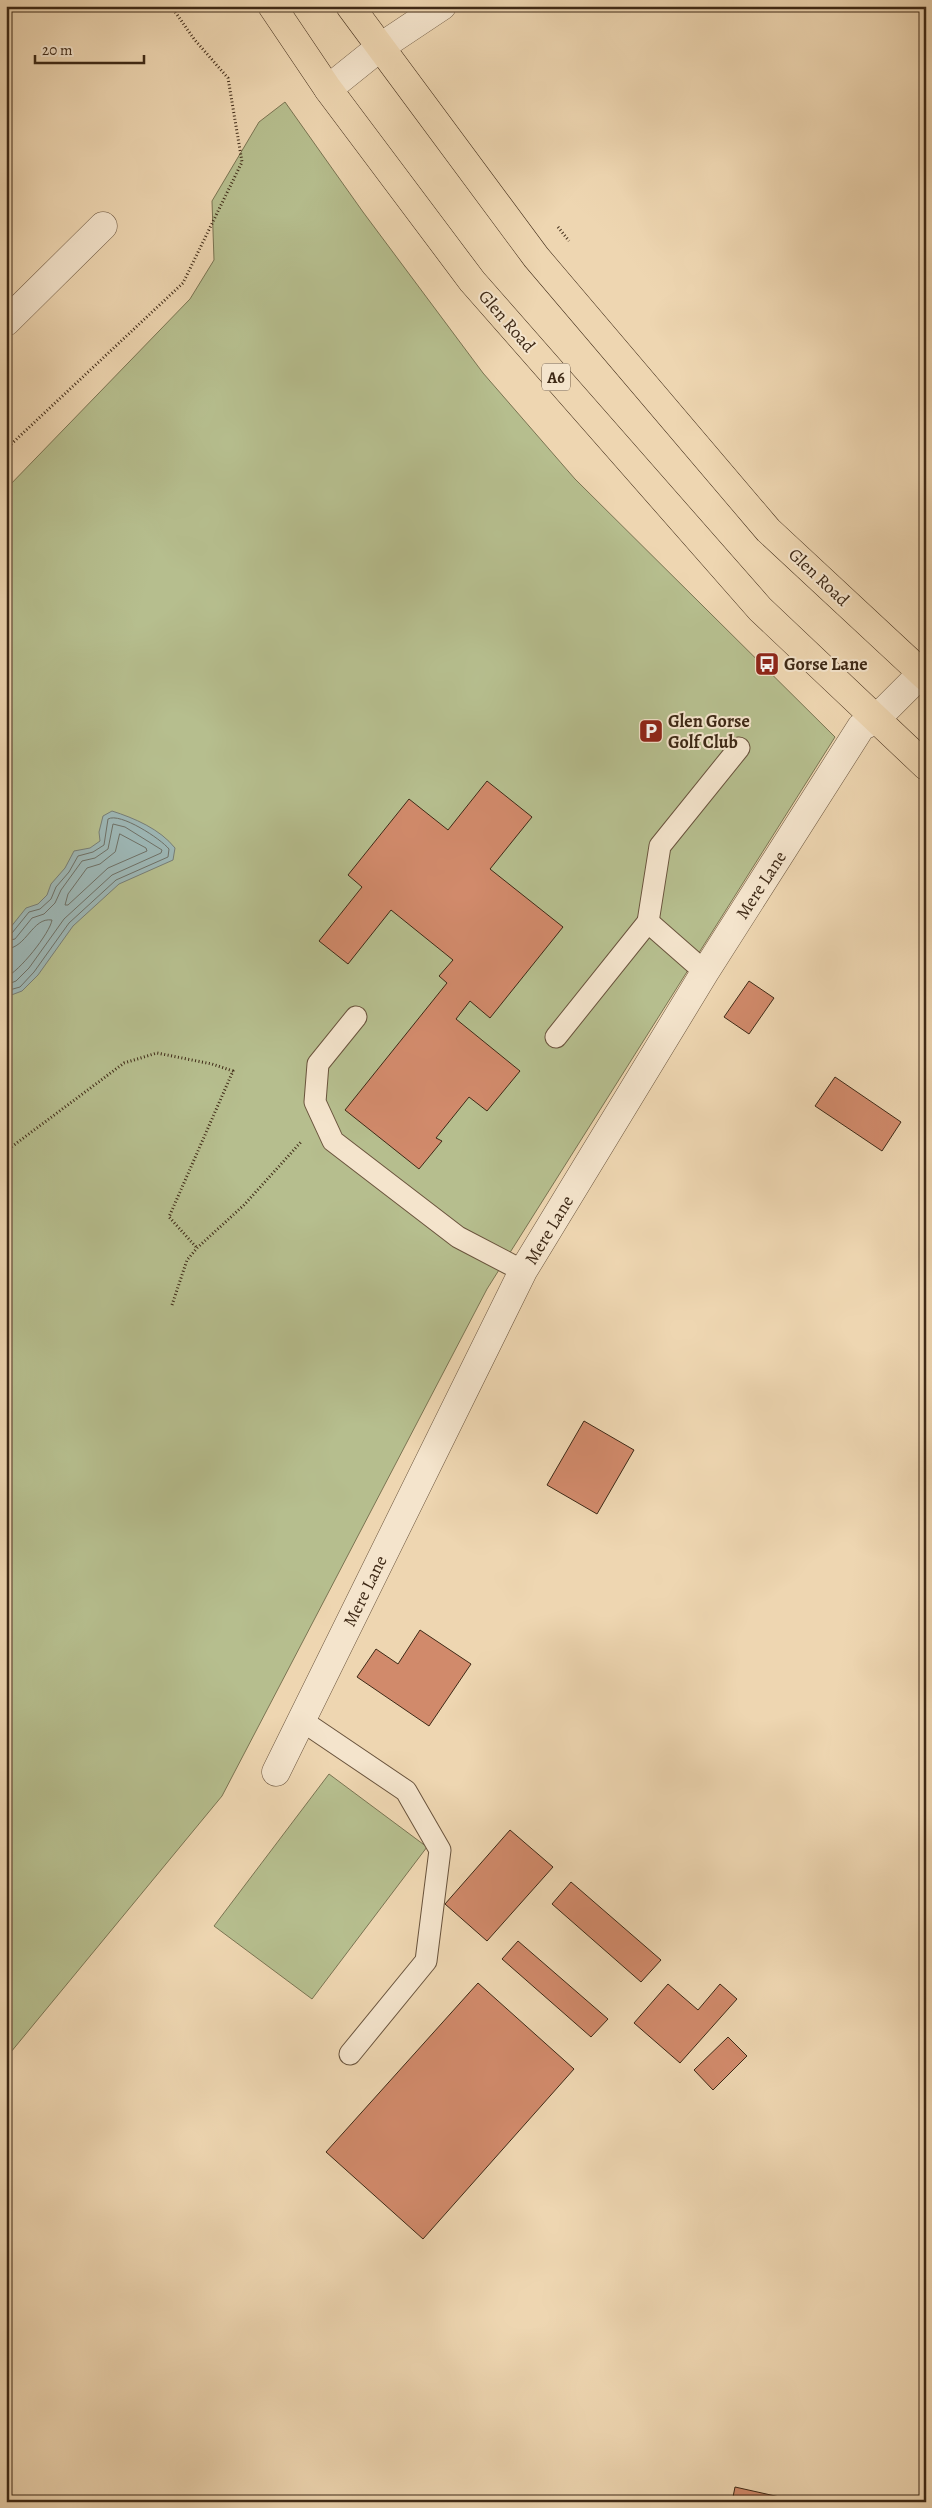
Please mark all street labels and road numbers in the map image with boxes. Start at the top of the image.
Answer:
street label: Glen Road [473,285,541,357]
road number: A6 [542,364,570,391]
street label: Glen Road [783,543,855,612]
street label: Mere Lane [730,846,792,924]
street label: Mere Lane [519,1191,579,1269]
street label: Mere Lane [337,1551,393,1631]

